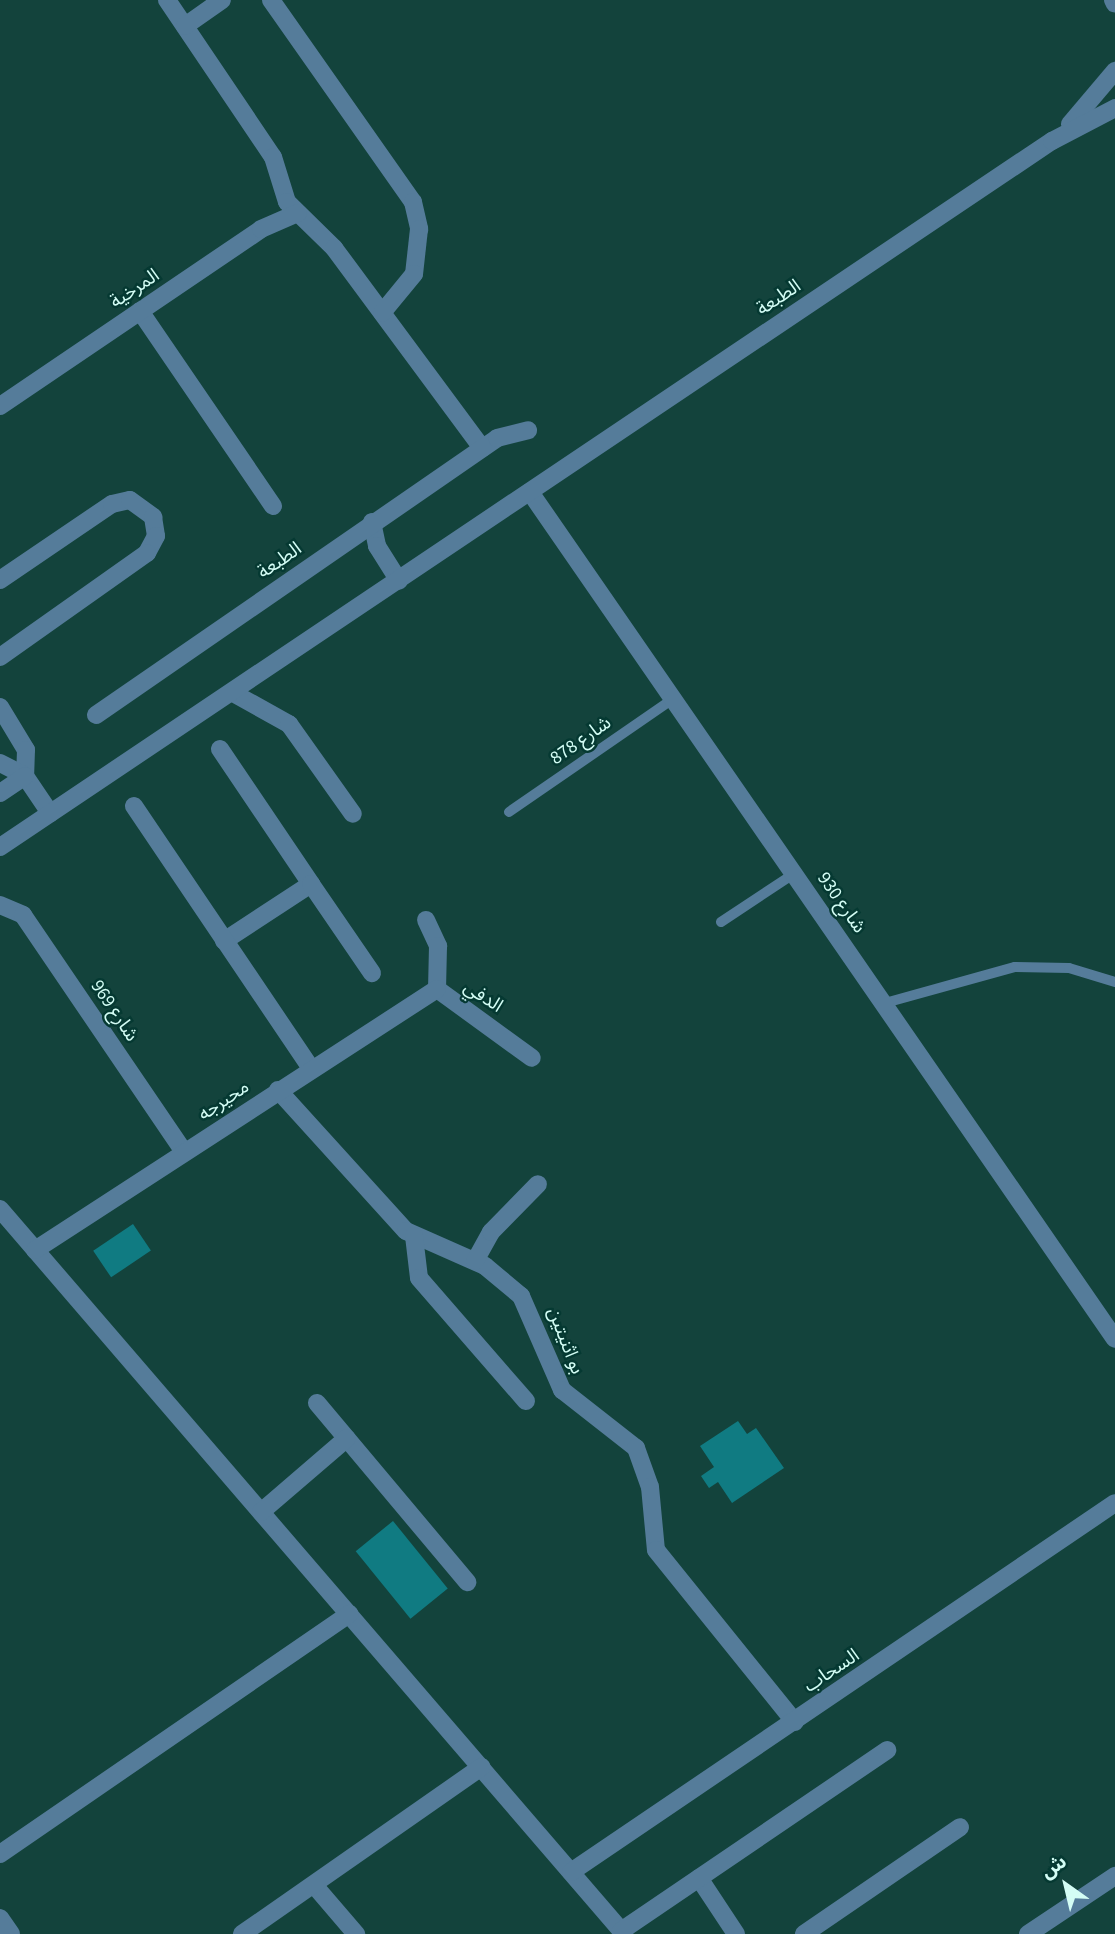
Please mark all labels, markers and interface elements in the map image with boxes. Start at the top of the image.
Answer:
street label: المرخية [106,264,164,314]
street label: الطبعة [752,275,806,321]
street label: الطبعة [254,538,306,584]
street label: شارع 878 [546,712,616,770]
street label: شارع 930 [812,868,870,938]
street label: شارع 969 [85,976,143,1046]
street label: الدفي [459,976,507,1018]
street label: محيرجه [194,1076,254,1126]
street label: بو اثنيتين [542,1304,588,1378]
street label: السحاب [800,1644,864,1698]
text: ش [1036,1849,1072,1886]
north arrow [1031,1850,1101,1920]

